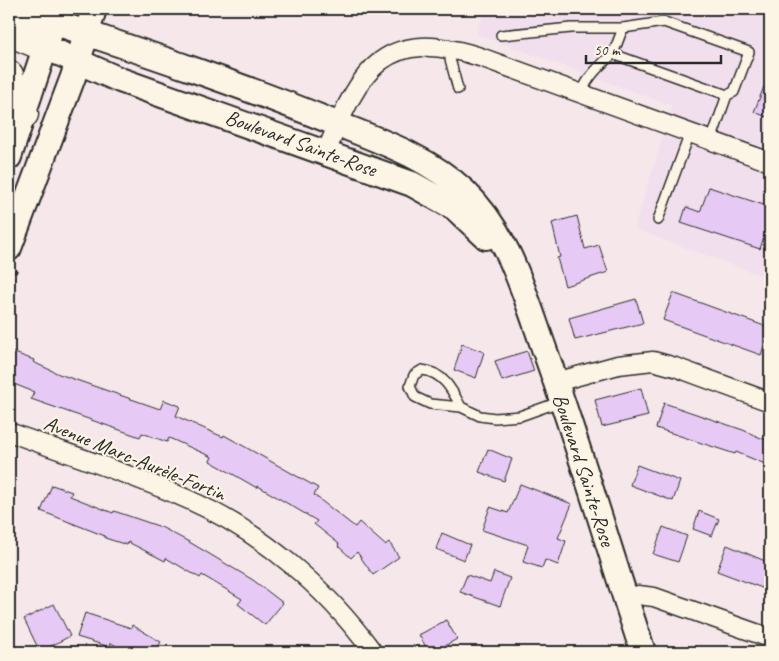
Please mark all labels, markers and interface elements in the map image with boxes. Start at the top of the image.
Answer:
scale bar [586,32,722,64]
text: 50 m [594,41,621,60]
street label: Boulevard Sainte-Rose [222,104,381,183]
street label: Boulevard Sainte-Rose [547,391,621,551]
street label: Avenue Marc-Aurèle-Fortin [40,410,231,507]

